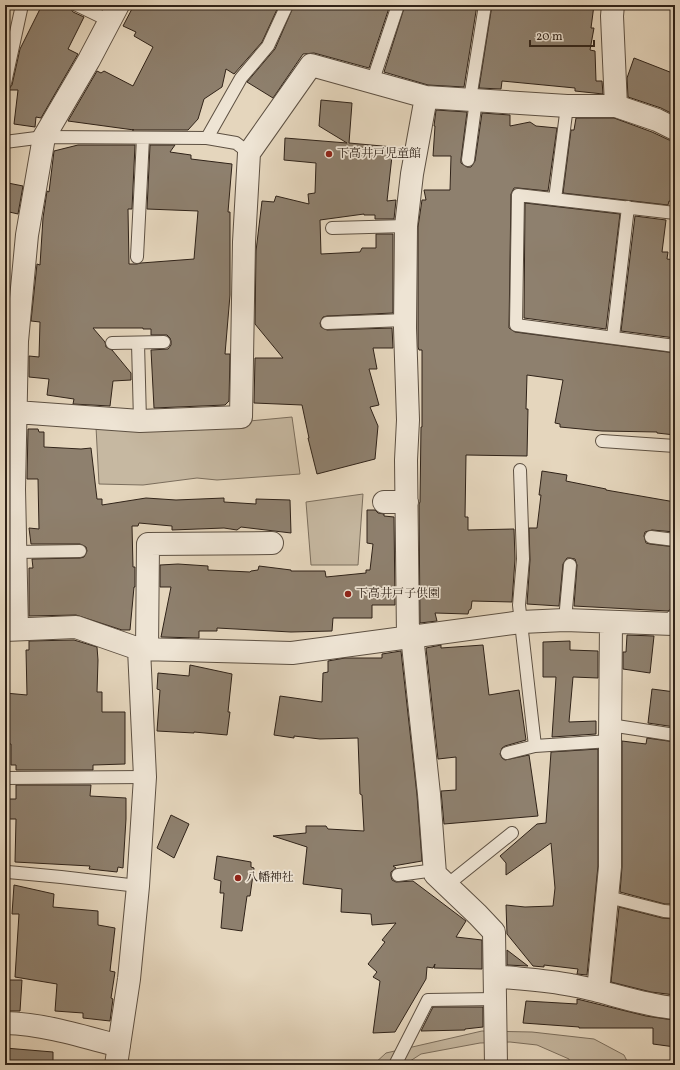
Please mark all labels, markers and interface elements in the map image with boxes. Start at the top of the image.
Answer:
scale bar [530,22,594,48]
text: 20 m [536,29,563,45]
place label: 下高井戸児童館 [337,146,421,162]
marker: 下高井戸児童館 [324,149,334,159]
place label: 下高井戸子供園 [356,586,440,602]
marker: 下高井戸子供園 [343,589,353,599]
place label: 八幡神社 [246,870,294,886]
marker: 八幡神社 [233,873,243,883]

